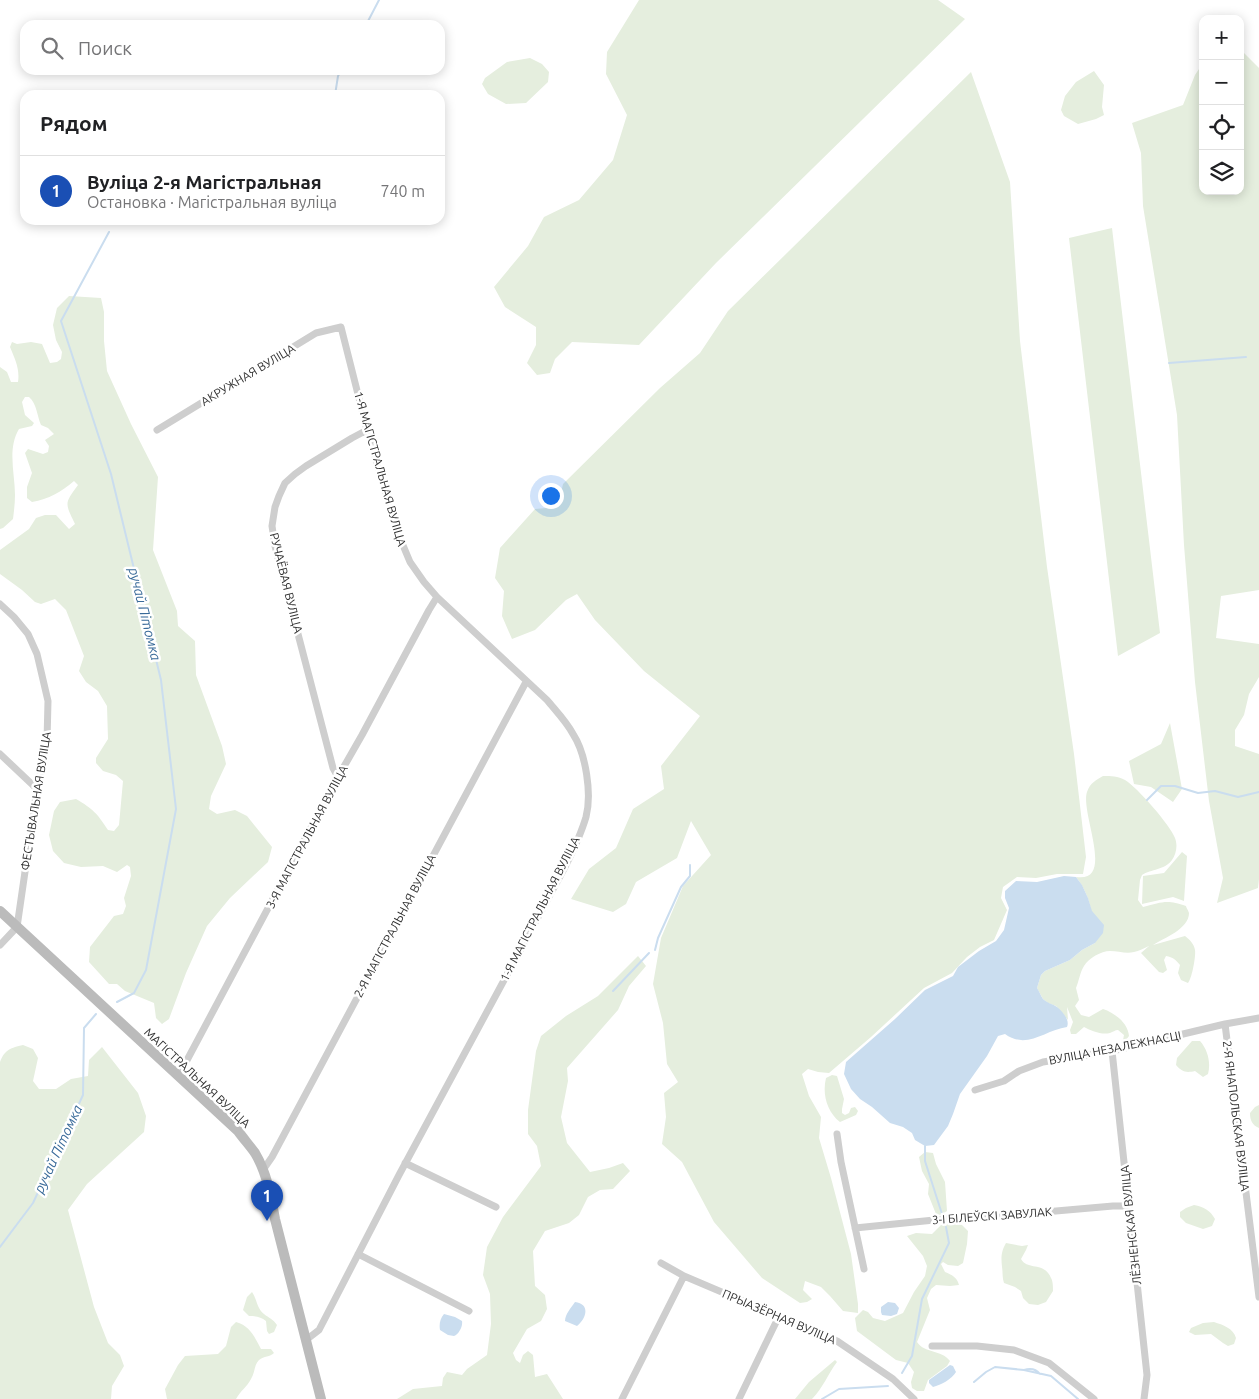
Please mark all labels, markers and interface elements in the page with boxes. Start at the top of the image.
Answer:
map controls [1199,15,1244,195]
button: + [1199,15,1244,60]
search box [20,20,445,75]
icon: search [38,34,66,62]
text: Поиск [78,37,132,59]
button: − [1199,60,1244,105]
button: locate [1199,105,1244,150]
text: Рядом [40,111,108,135]
button: layers [1199,150,1244,195]
text: Вуліца 2-я Магістральная [87,171,322,193]
text: 1 [51,182,61,200]
text: 740 m [380,182,425,200]
text: Остановка · Магістральная вуліца [87,193,337,211]
street label: АКРУЖНАЯ ВУЛІЦА [198,341,297,408]
street label: 1-Я МАГІСТРАЛЬНАЯ ВУЛІЦА [352,390,409,548]
your location [538,483,564,509]
street label: РУЧАЁВАЯ ВУЛІЦА [268,531,305,635]
water label: ручай Пітомка [125,565,164,663]
street label: ФЕСТЫВАЛЬНАЯ ВУЛІЦА [18,730,53,871]
street label: 3-Я МАГІСТРАЛЬНАЯ ВУЛІЦА [263,763,350,911]
street label: 1-Я МАГІСТРАЛЬНАЯ ВУЛІЦА [497,834,582,983]
street label: 2-Я МАГІСТРАЛЬНАЯ ВУЛІЦА [351,852,438,1000]
street label: МАГІСТРАЛЬНАЯ ВУЛІЦА [142,1025,253,1130]
street label: ВУЛІЦА НЕЗАЛЕЖНАСЦІ [1048,1028,1182,1067]
street label: 2-Я ЯНАПОЛЬСКАЯ ВУЛІЦА [1221,1040,1252,1192]
water label: ручай Пітомка [30,1102,86,1196]
street label: ЛЁЗНЕНСКАЯ ВУЛІЦА [1118,1165,1143,1285]
pin: 1 [251,1180,283,1221]
street label: 3-І БІЛЕЎСКІ ЗАВУЛАК [931,1205,1053,1226]
street label: ПРЫАЗЁРНАЯ ВУЛІЦА [720,1287,838,1346]

